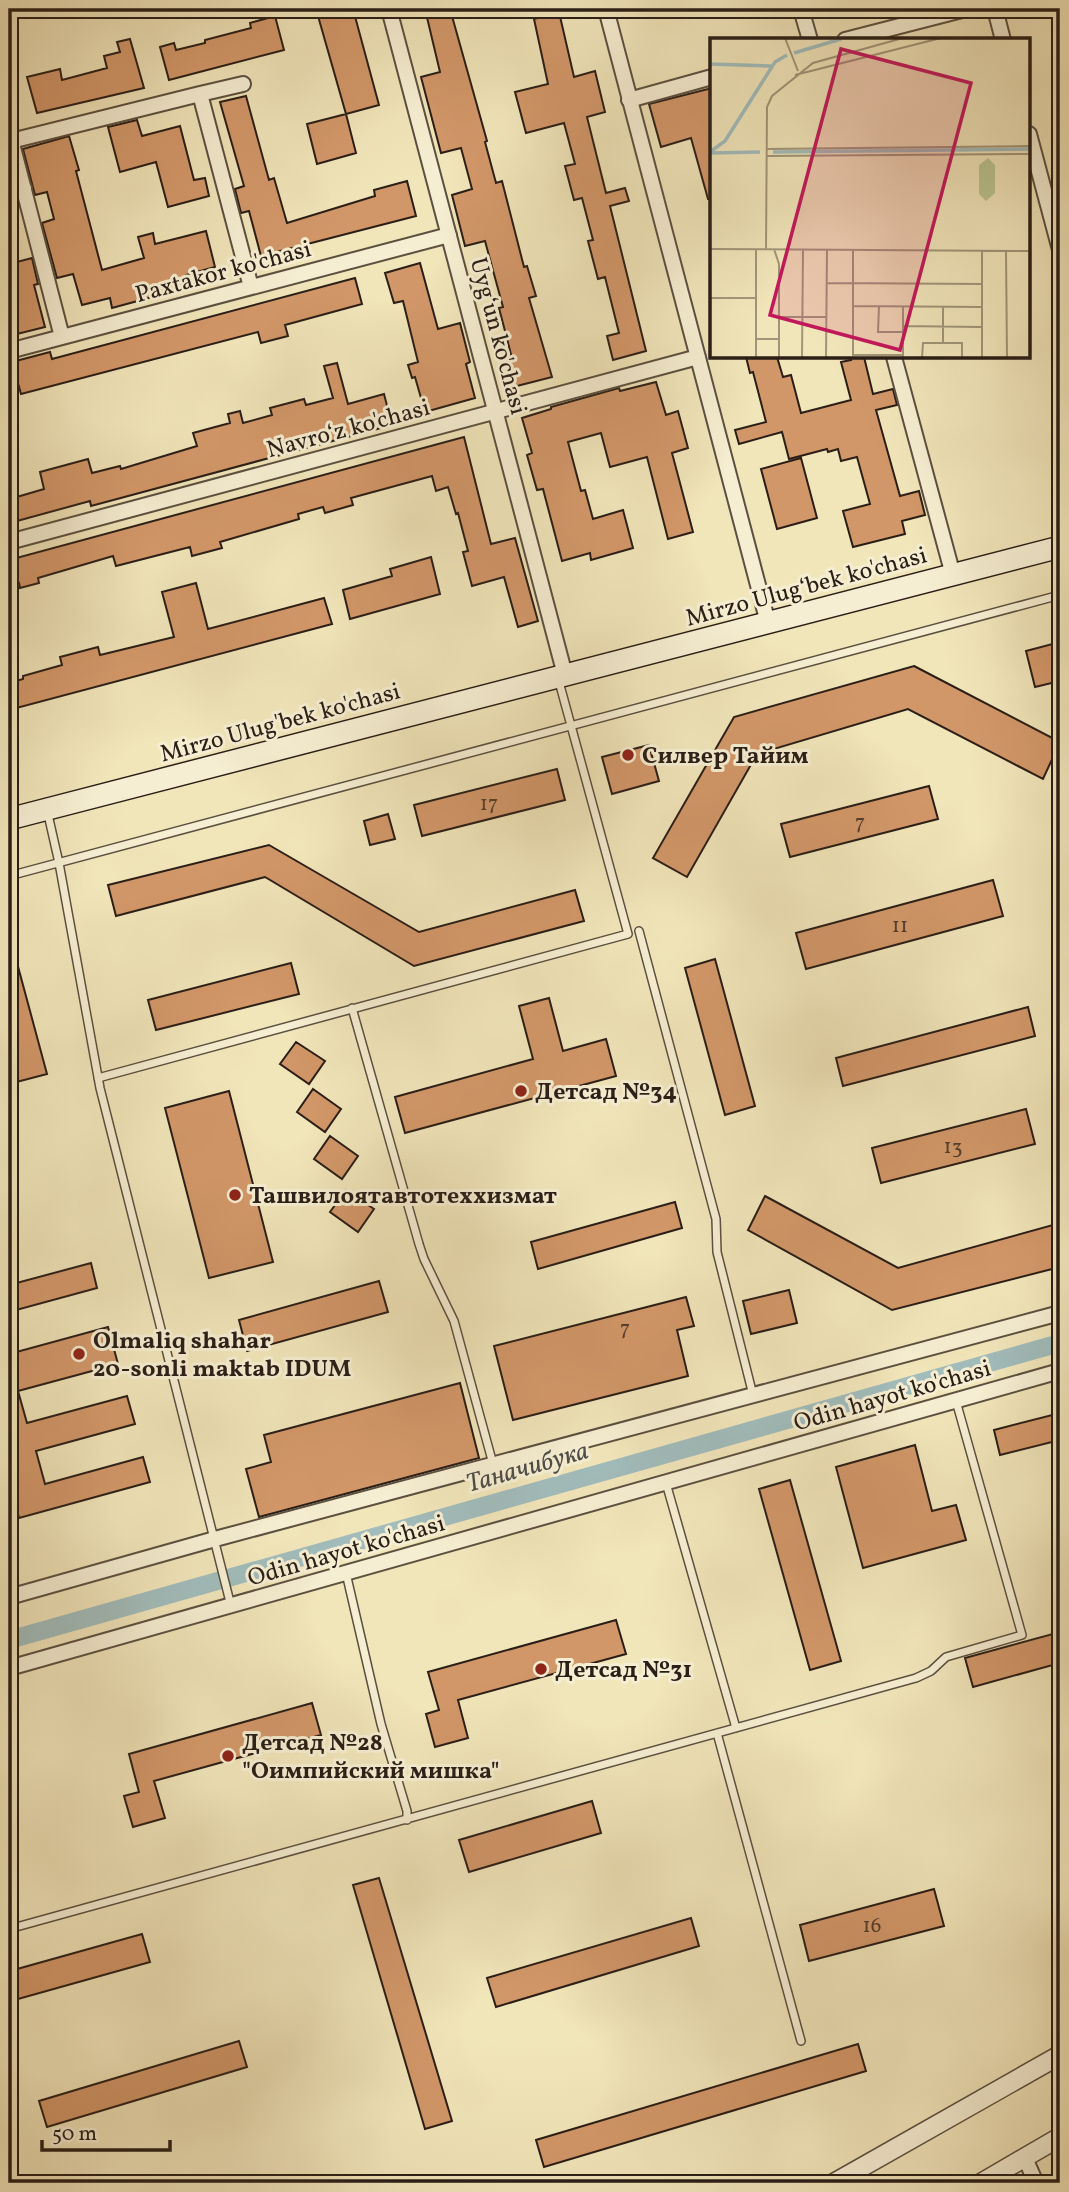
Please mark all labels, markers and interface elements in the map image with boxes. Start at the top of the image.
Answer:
inset map [710,38,1030,359]
street label: Paxtakor ko'chasi [132,233,315,313]
street label: Uyg‘un ko'chasi [460,254,534,419]
street label: Navro‘z ko'chasi [263,392,434,468]
street label: Mirzo Ulug‘bek ko'chasi [682,539,931,637]
street label: Mirzo Ulug'bek ko'chasi [157,675,404,772]
place label: Силвер Тайим [642,740,809,774]
marker: Силвер Тайим [620,747,636,763]
house number: 17 [480,790,498,819]
house number: 7 [855,809,865,838]
house number: 11 [892,912,908,941]
place label: Детсад №34 [535,1076,677,1110]
marker: Детсад №34 [513,1083,529,1099]
house number: 13 [944,1133,962,1162]
place label: Ташвилоятавтотеххизмат [249,1180,557,1214]
marker: Ташвилоятавтотеххизмат [227,1187,243,1203]
house number: 7 [620,1315,630,1344]
place label: Olmaliq shahar 20-sonli maktab IDUM [93,1325,351,1387]
marker: Olmaliq shahar 20-sonli maktab IDUM [71,1346,87,1362]
street label: Odin hayot ko'chasi [790,1353,995,1441]
water label: Таначибука [462,1433,593,1503]
street label: Odin hayot ko'chasi [244,1508,449,1596]
place label: Детсад №31 [555,1654,692,1688]
marker: Детсад №31 [533,1661,549,1677]
place label: Детсад №28 "Оимпийский мишка" [242,1727,500,1789]
marker: Детсад №28 "Оимпийский мишка" [220,1748,236,1764]
house number: 16 [863,1912,881,1941]
scale bar [42,2108,170,2152]
text: 50 m [52,2120,97,2149]

